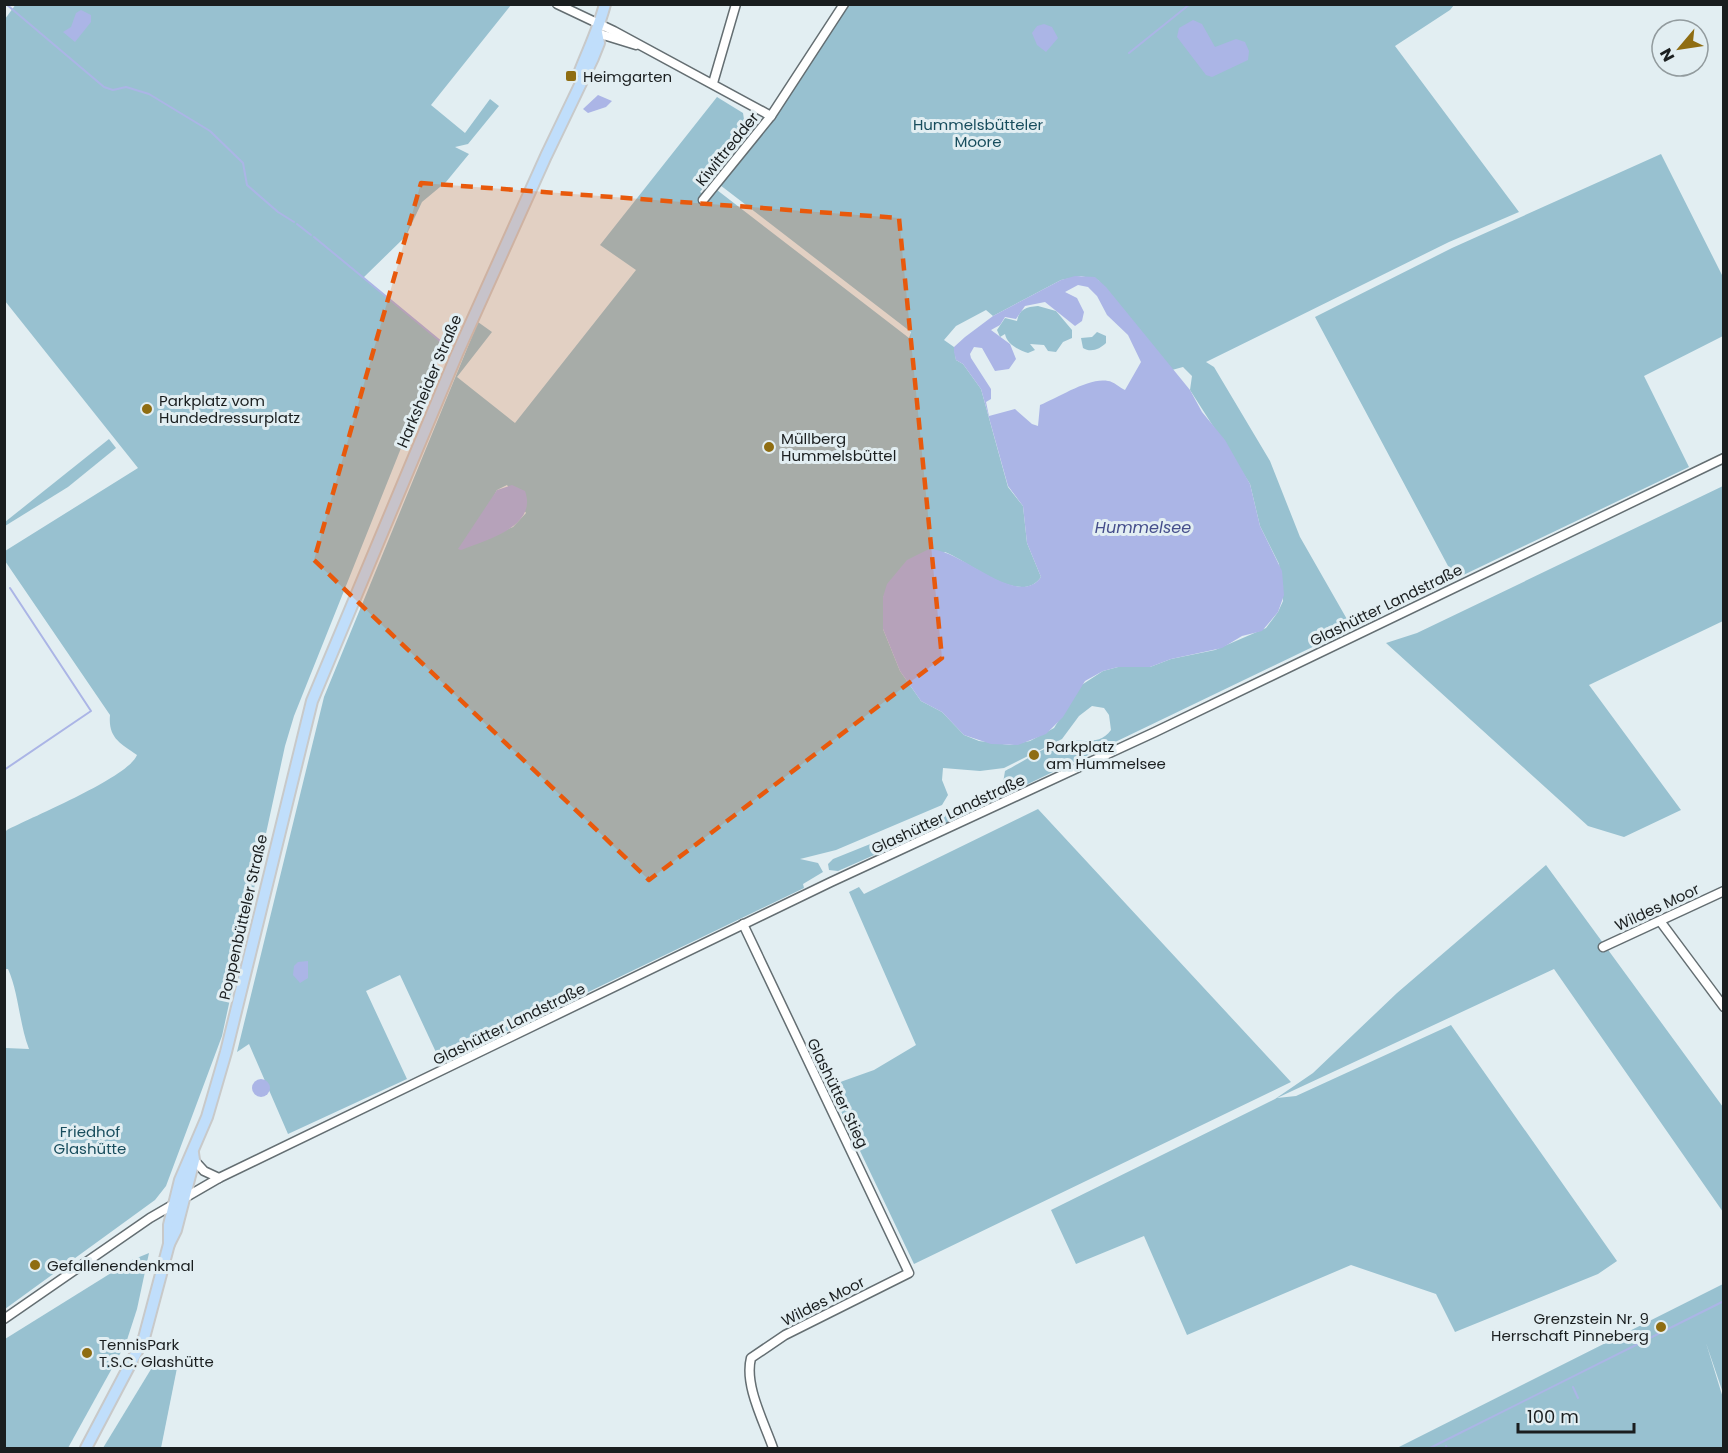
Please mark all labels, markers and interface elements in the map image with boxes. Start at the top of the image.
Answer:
north arrow [1650,18,1710,78]
text: N [1654,44,1680,66]
place label: Heimgarten [583,66,672,87]
marker: Heimgarten [564,69,578,83]
street label: Kiwittredder [691,107,764,190]
park label: Hummelsbütteler Moore [913,114,1044,152]
street label: Harksheider Straße [391,311,467,451]
place label: Parkplatz vom Hundedressurplatz [159,390,300,428]
marker: Parkplatz vom Hundedressurplatz [140,402,154,416]
place label: Müllberg Hummelsbüttel [781,428,896,466]
marker: Müllberg Hummelsbüttel [762,440,776,454]
water label: Hummelsee [1095,516,1191,539]
street label: Glashütter Landstraße [1306,559,1466,651]
place label: Parkplatz am Hummelsee [1046,736,1166,774]
marker: Parkplatz am Hummelsee [1027,748,1041,762]
street label: Glashütter Landstraße [868,769,1028,859]
street label: Poppenbütteler Straße [214,832,272,1002]
street label: Wildes Moor [1611,878,1703,936]
street label: Glashütter Landstraße [429,978,589,1070]
street label: Glashütter Stieg [802,1035,874,1151]
park label: Friedhof Glashütte [54,1121,126,1159]
place label: Gefallenendenkmal [47,1255,194,1276]
marker: Gefallenendenkmal [28,1258,42,1272]
street label: Wildes Moor [778,1271,869,1331]
place label: Grenzstein Nr. 9 Herrschaft Pinneberg [1491,1308,1649,1346]
marker: Grenzstein Nr. 9 Herrschaft Pinneberg [1654,1320,1668,1334]
place label: TennisPark T.S.C. Glashütte [99,1334,214,1372]
marker: TennisPark T.S.C. Glashütte [80,1346,94,1360]
scale bar [1518,1396,1634,1434]
text: 100 m [1527,1404,1579,1429]

